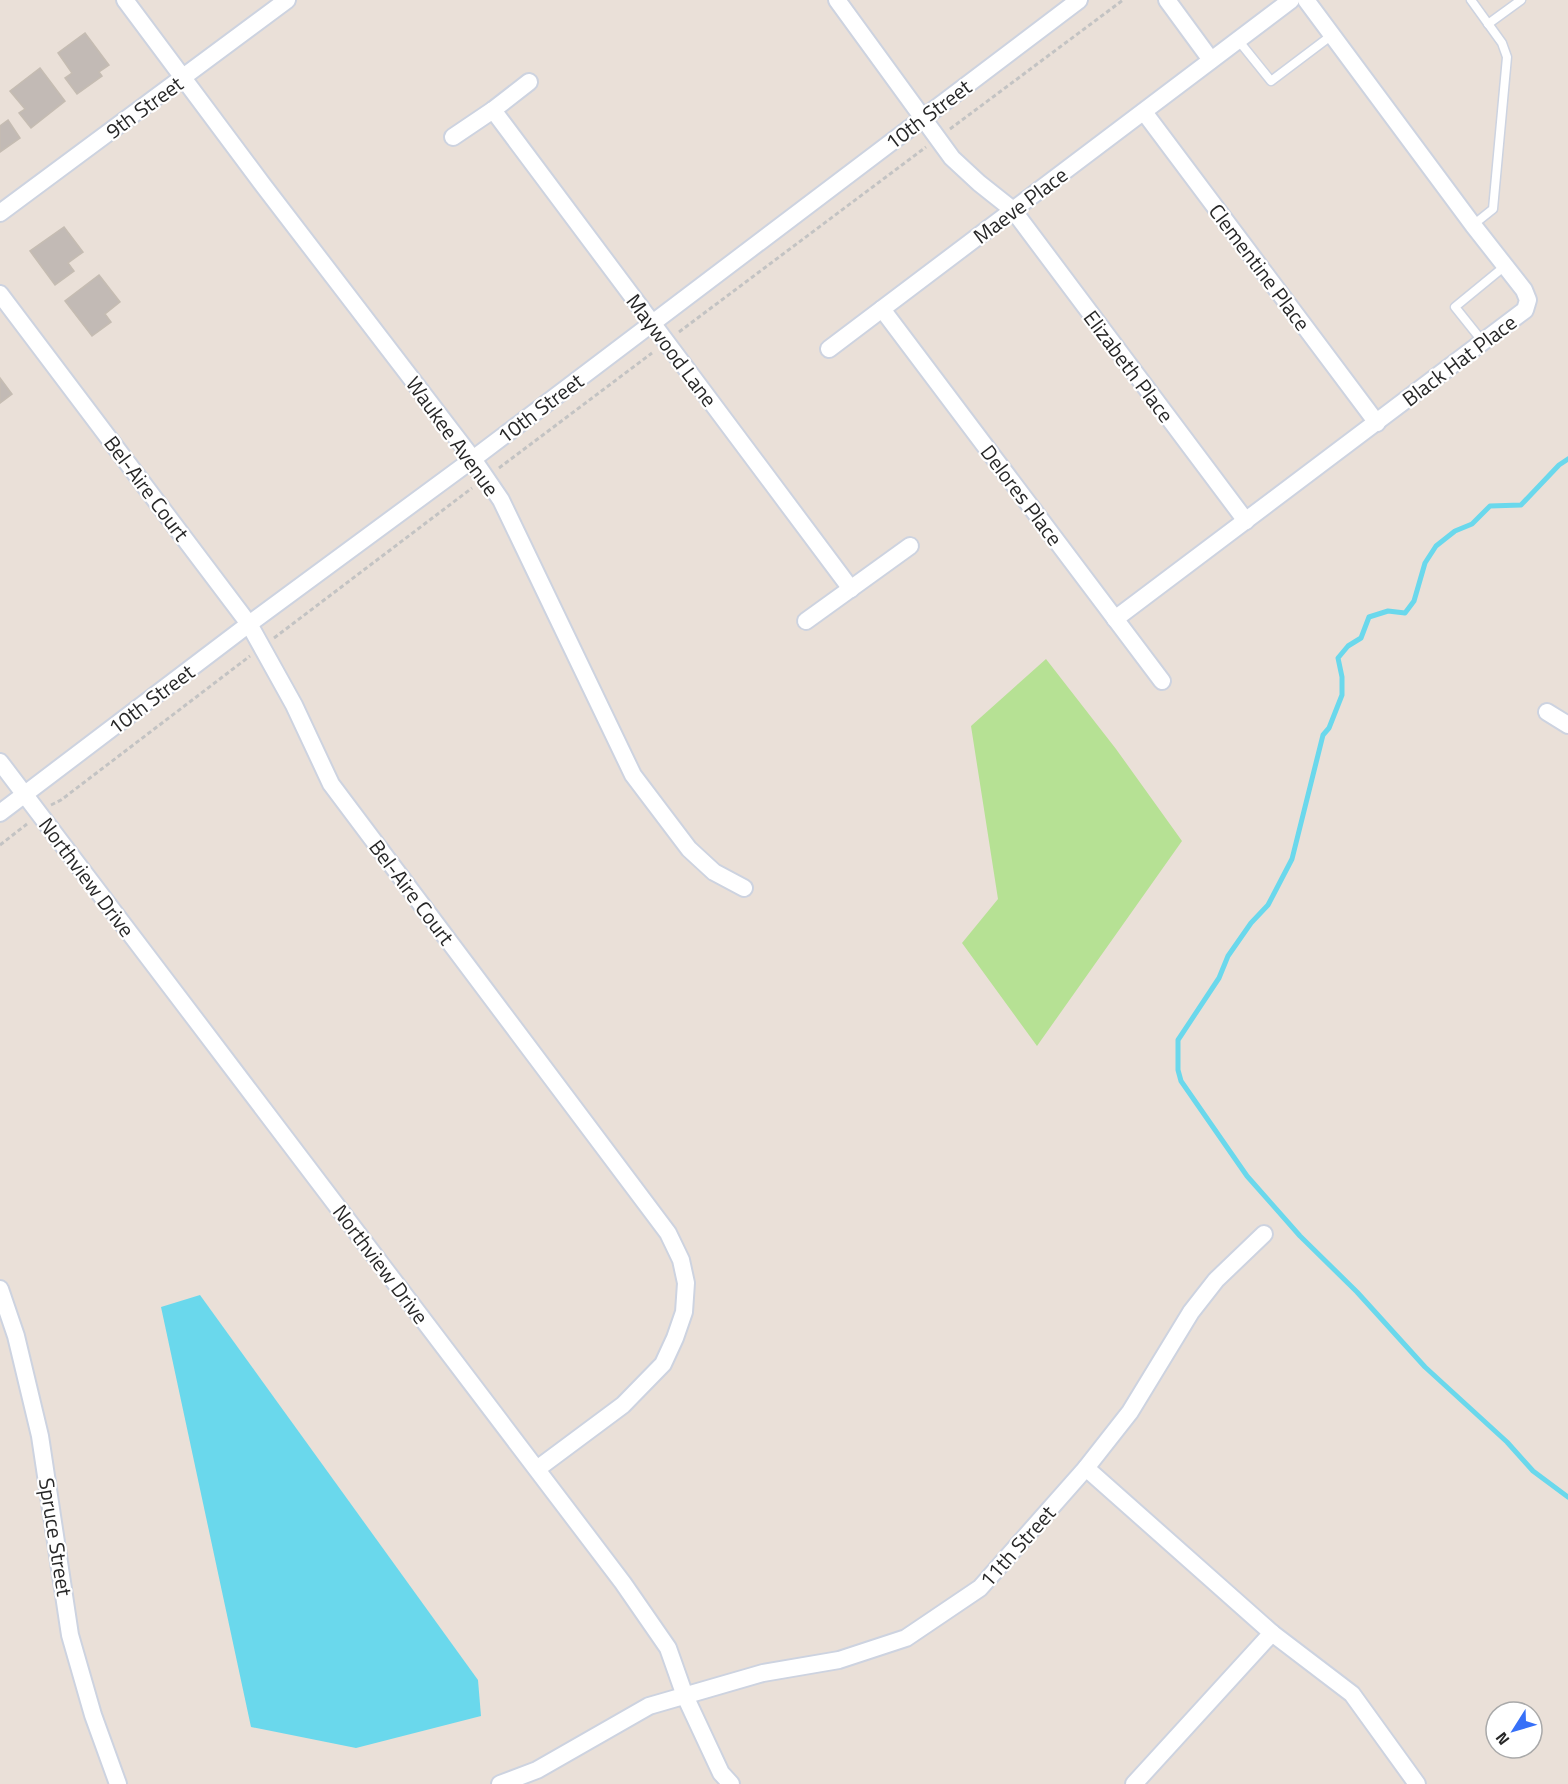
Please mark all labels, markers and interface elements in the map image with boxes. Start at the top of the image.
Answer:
street label: 9th Street [99,67,190,146]
street label: 10th Street [878,70,978,157]
street label: Maeve Place [966,159,1074,251]
street label: Clementine Place [1201,197,1319,337]
street label: Maywood Lane [619,287,725,413]
street label: Elizabeth Place [1076,303,1182,429]
street label: Black Hat Place [1395,306,1523,414]
street label: 10th Street [490,364,590,451]
street label: Waukee Avenue [399,369,507,503]
street label: Bel-Aire Court [97,429,198,548]
street label: Delores Place [973,438,1071,552]
street label: 10th Street [101,655,201,742]
street label: Northview Drive [31,810,143,944]
street label: Bel-Aire Court [362,833,463,952]
street label: Northview Drive [325,1197,437,1331]
street label: Spruce Street [31,1476,81,1599]
street label: 11th Street [971,1497,1063,1594]
north arrow [1484,1700,1544,1760]
text: N [1489,1727,1515,1751]

